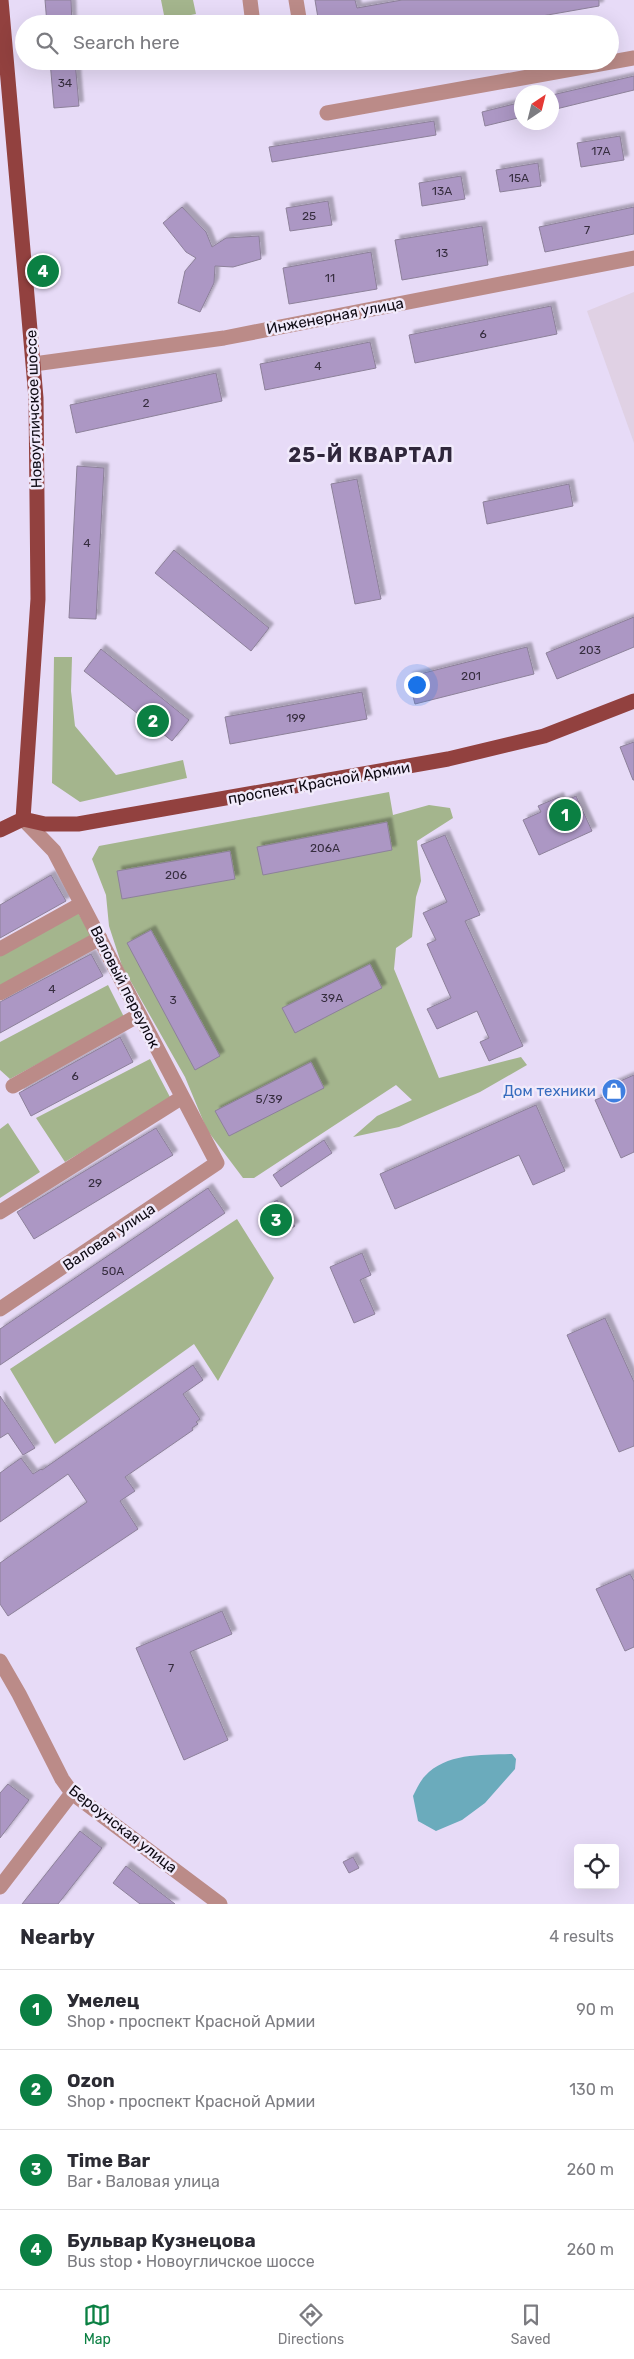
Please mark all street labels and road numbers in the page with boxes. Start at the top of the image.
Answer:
street label: Инженерная улица [265,294,405,338]
street label: Новоугличское шоссе [22,330,46,488]
street label: проспект Красной Армии [227,758,411,808]
street label: Валовый переулок [86,923,164,1051]
street label: Валовая улица [59,1200,159,1274]
street label: Бероунская улица [65,1781,181,1877]

